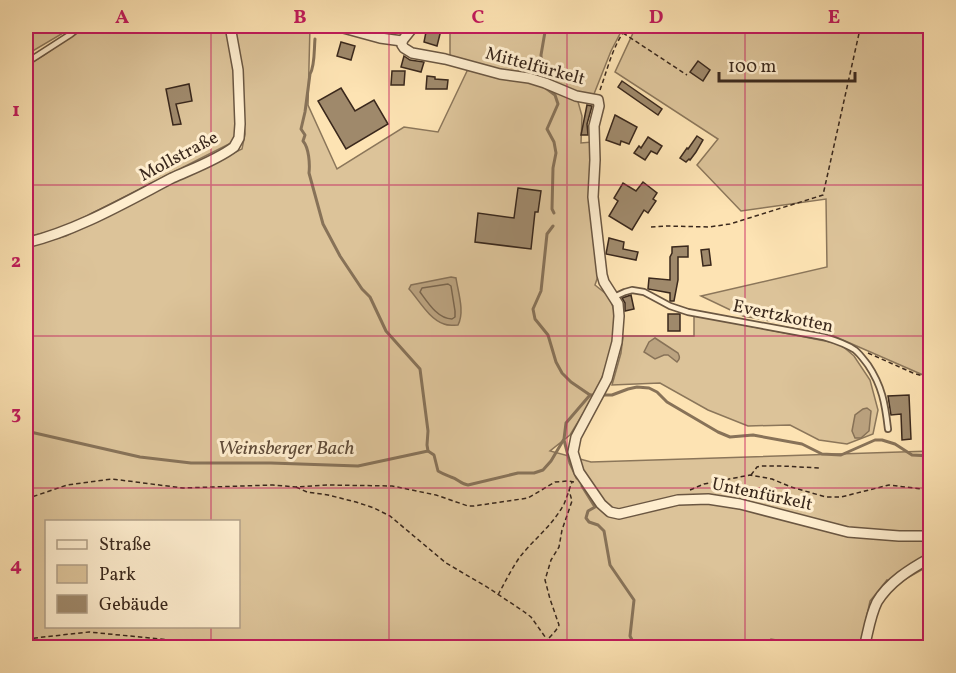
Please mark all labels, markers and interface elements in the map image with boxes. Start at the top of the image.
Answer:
text: A [115,4,129,32]
text: B [293,4,307,32]
text: C [472,4,485,32]
text: D [649,4,663,32]
text: E [828,4,840,32]
street label: Mittelfürkelt [482,42,588,92]
scale bar [719,45,856,83]
text: 100 m [728,55,777,80]
text: 1 [12,97,20,125]
street label: Mollstraße [135,126,223,188]
text: 2 [11,248,21,276]
street label: Evertzkotten [730,294,836,340]
text: 3 [11,400,21,428]
water label: Weinsberger Bach [218,435,354,463]
street label: Untenfürkelt [709,472,815,518]
legend [45,520,240,628]
text: Straße [99,533,151,558]
text: 4 [10,552,22,580]
text: Park [99,563,136,588]
text: Gebäude [99,593,168,618]

